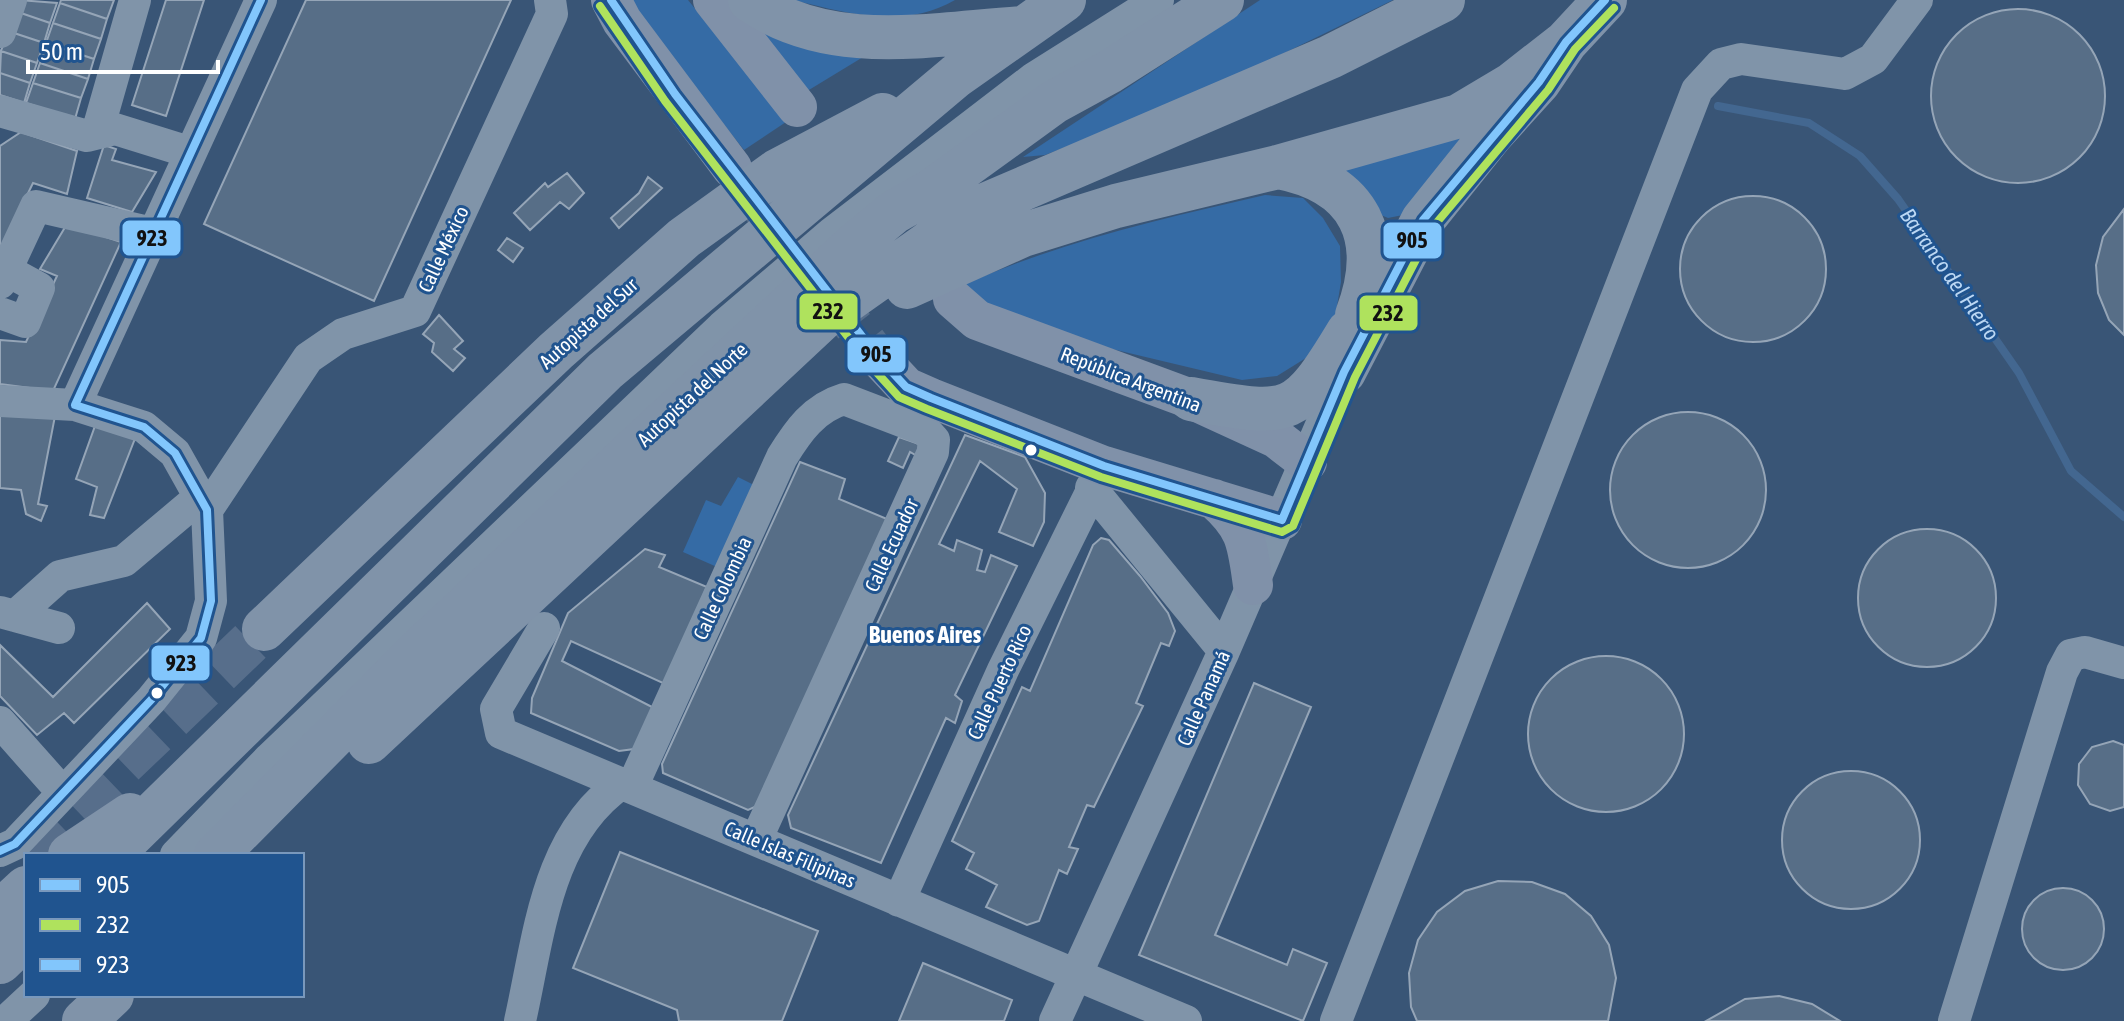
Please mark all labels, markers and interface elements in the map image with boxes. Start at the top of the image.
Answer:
scale bar [28,24,218,74]
text: 50 m [40,38,83,65]
street label: Calle México [413,202,473,296]
water label: Barranco del Hierro [1895,203,2005,345]
line badge: 923 [121,219,182,257]
line badge: 905 [1382,221,1443,260]
text: 923 [136,225,168,251]
text: 905 [1396,227,1428,253]
street label: Autopista del Sur [534,272,643,373]
line badge: 232 [798,292,859,331]
line badge: 232 [1358,294,1419,332]
text: 232 [812,298,844,324]
text: 232 [1372,300,1404,326]
line badge: 905 [846,336,907,374]
street label: Autopista del Norte [632,337,752,451]
text: 905 [860,341,892,367]
street label: República Argentina [1058,342,1204,416]
unlabelled marker [1023,442,1039,458]
street label: Calle Ecuador [859,494,923,595]
street label: Calle Colombia [688,533,756,643]
district label: Buenos Aires [869,621,982,648]
street label: Calle Puerto Rico [962,621,1036,743]
line badge: 923 [150,644,211,682]
street label: Calle Panamá [1172,647,1234,749]
text: 923 [165,650,197,676]
unlabelled marker [149,685,165,701]
street label: Calle Islas Filipinas [721,816,859,892]
legend [24,853,304,997]
text: 905 [96,871,130,898]
text: 232 [96,911,130,938]
text: 923 [96,951,130,978]

